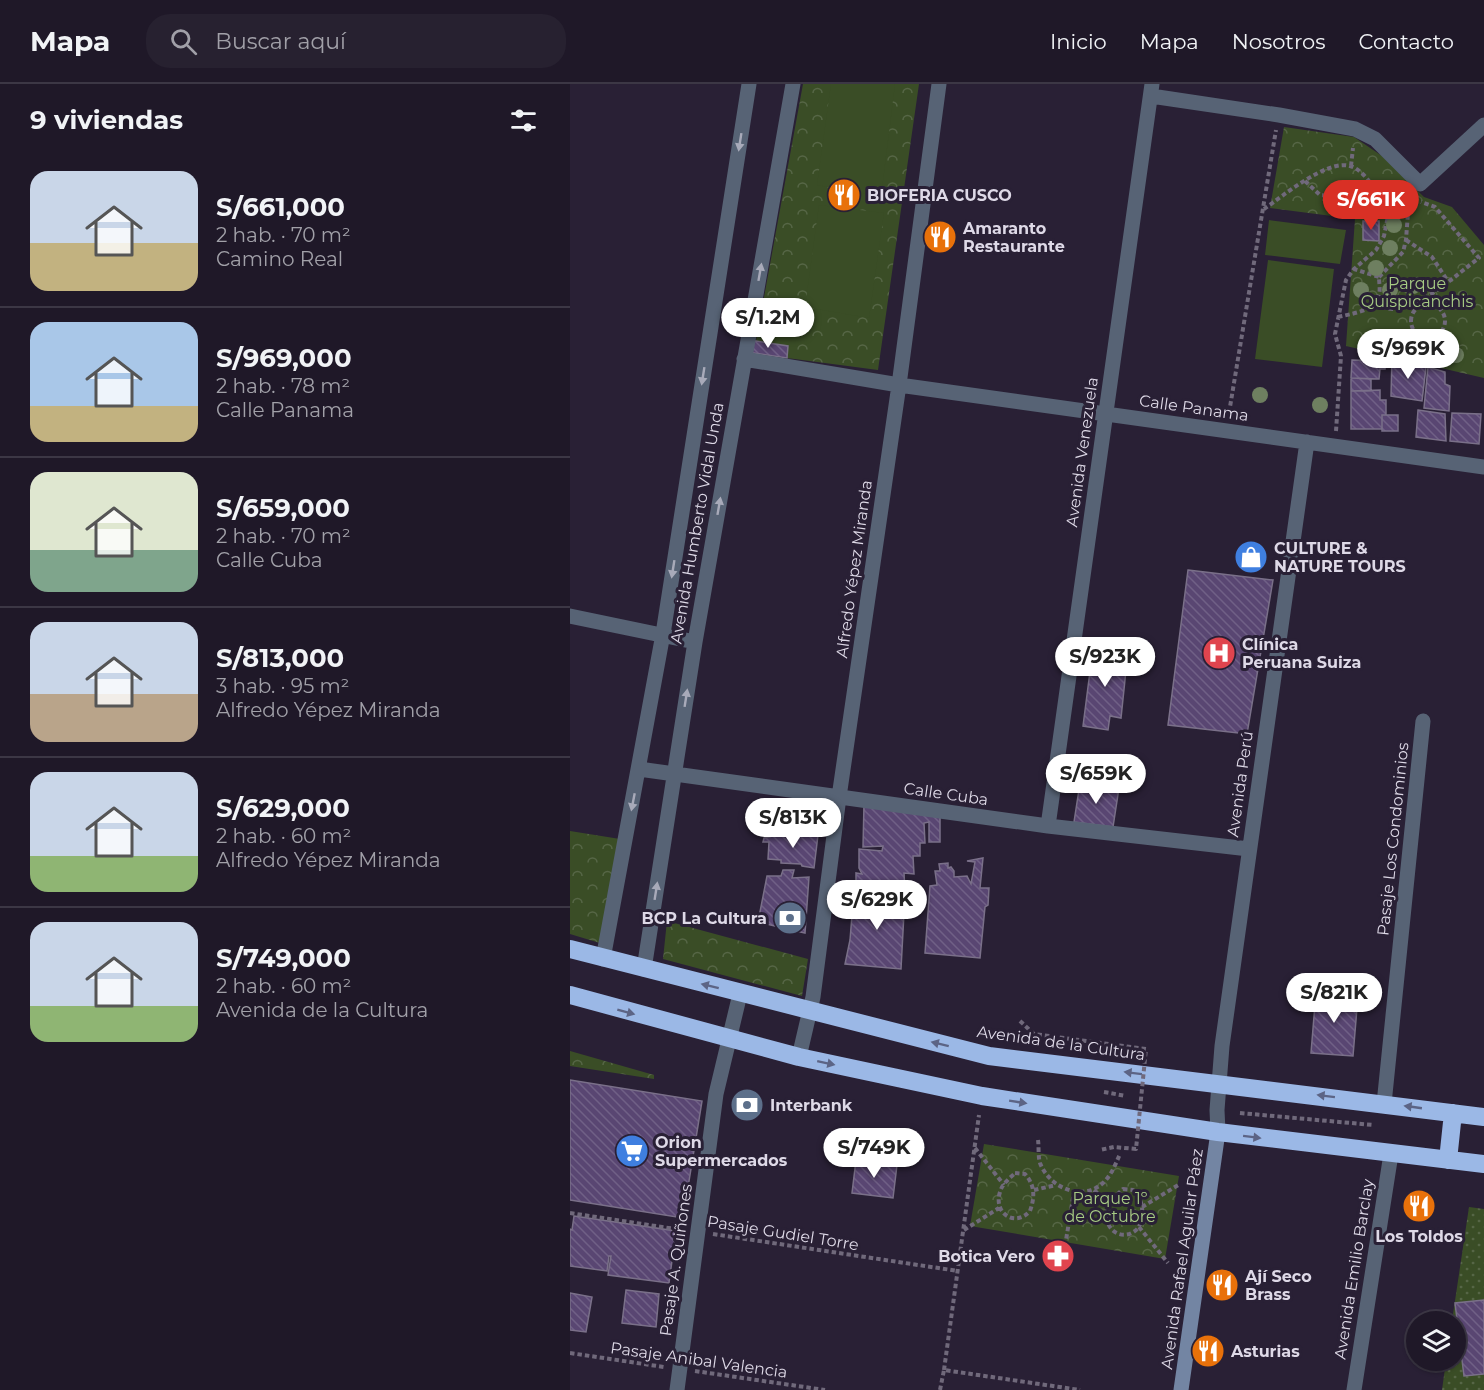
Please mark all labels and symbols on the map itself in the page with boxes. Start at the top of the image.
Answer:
one-way arrow [735,132,744,151]
restaurant icon: BIOFERIA CUSCO [826,177,862,213]
pin: S/661K [1322,180,1420,231]
place label: BIOFERIA CUSCO [867,186,1012,205]
restaurant icon: Amaranto Restaurante [922,219,958,255]
place label: Amaranto Restaurante [962,219,1065,256]
one-way arrow [755,263,764,282]
park label: Parque Quispicanchis [1361,274,1473,311]
pin: S/1.2M [719,298,817,349]
pin: S/969K [1359,329,1457,380]
one-way arrow [698,367,707,386]
street label: Avenida Venezuela [1062,376,1102,528]
street label: Calle Panama [1138,391,1250,425]
street label: Avenida Humberto Vidal Unda [666,401,728,645]
street label: Alfredo Yépez Miranda [832,479,876,659]
one-way arrow [714,496,723,515]
shop icon: CULTURE & NATURE TOURS [1233,539,1269,575]
place label: CULTURE & NATURE TOURS [1274,539,1406,576]
one-way arrow [668,559,677,578]
hospital icon: Clínica Peruana Suiza [1201,635,1237,671]
place label: Clínica Peruana Suiza [1242,635,1361,672]
pin: S/923K [1056,637,1154,688]
one-way arrow [681,688,690,707]
street label: Avenida Perú [1223,730,1257,838]
street label: Pasaje Los Condominios [1373,741,1413,937]
pin: S/659K [1047,754,1145,805]
street label: Calle Cuba [903,779,989,809]
one-way arrow [628,793,637,812]
pin: S/813K [744,798,842,849]
pin: S/629K [828,880,926,931]
one-way arrow [651,881,660,900]
bank icon: BCP La Cultura [772,900,808,936]
place label: BCP La Cultura [642,909,767,928]
pin: S/821K [1285,973,1383,1024]
one-way arrow [701,981,719,991]
one-way arrow [617,1008,635,1017]
street label: Avenida de la Cultura [976,1022,1146,1064]
one-way arrow [931,1038,949,1048]
one-way arrow [817,1059,836,1069]
one-way arrow [1123,1068,1142,1078]
bank icon: Interbank [729,1087,765,1123]
one-way arrow [1317,1092,1336,1101]
place label: Interbank [770,1096,853,1115]
one-way arrow [1008,1097,1027,1106]
one-way arrow [1404,1103,1423,1112]
pin: S/749K [825,1128,923,1179]
one-way arrow [1243,1132,1262,1141]
supermarket icon: Orion Supermercados [614,1133,650,1169]
place label: Orion Supermercados [655,1133,788,1170]
street label: Avenida Rafael Aguilar Páez [1157,1147,1207,1371]
street label: Avenida Emilio Barclay [1330,1177,1378,1361]
street label: Pasaje A. Quiñones [656,1183,696,1337]
restaurant icon: Los Toldos [1401,1188,1437,1224]
park label: Parque 1º de Octubre [1064,1189,1156,1226]
street label: Pasaje Gudiel Torre [706,1212,860,1254]
place label: Los Toldos [1375,1227,1463,1246]
pharmacy icon: Botica Vero [1040,1238,1076,1274]
place label: Botica Vero [938,1247,1035,1266]
restaurant icon: Ají Seco Brass [1204,1267,1240,1303]
place label: Ají Seco Brass [1244,1267,1312,1304]
restaurant icon: Asturias [1190,1333,1226,1369]
street label: Pasaje Anibal Valencia [609,1338,789,1382]
place label: Asturias [1230,1342,1300,1361]

